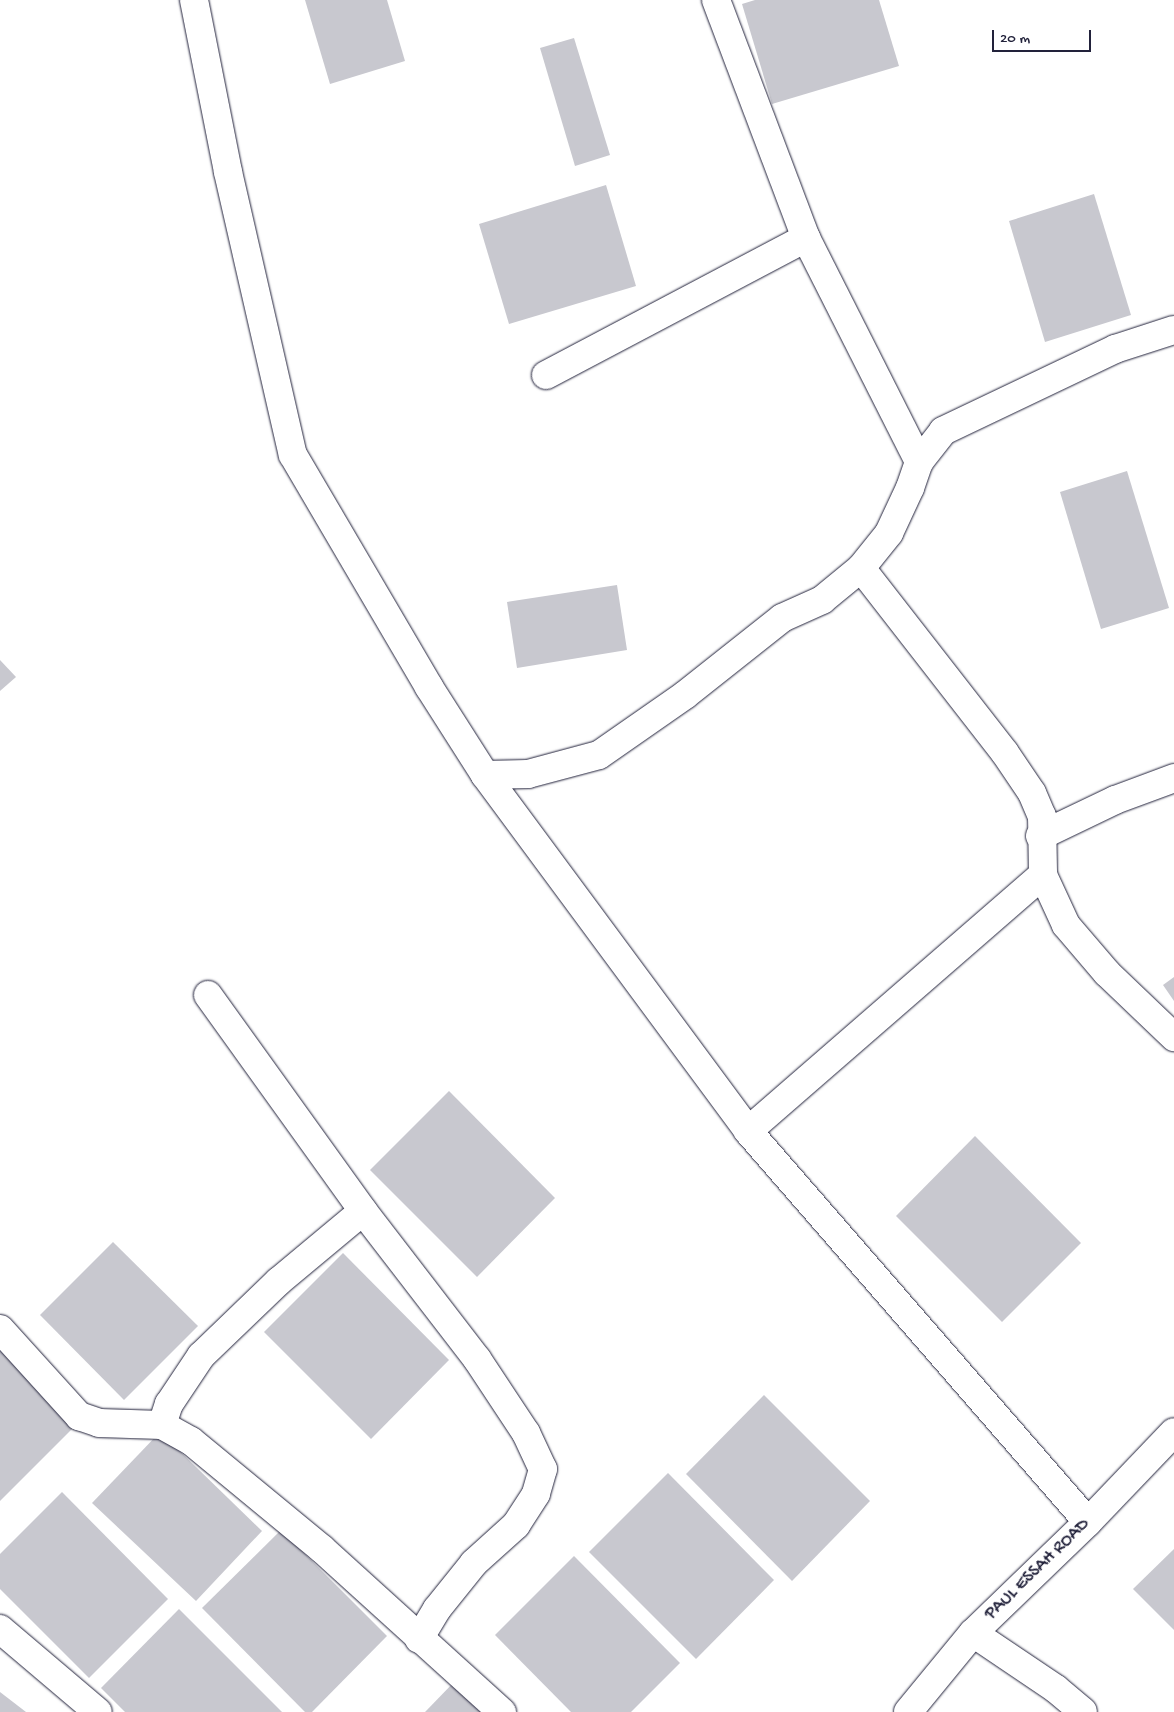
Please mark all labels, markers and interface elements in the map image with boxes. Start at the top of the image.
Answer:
scale bar [994,20,1093,52]
text: 20 m [1000,30,1030,48]
street label: PAUL ESSAH ROAD [981,1514,1095,1626]

